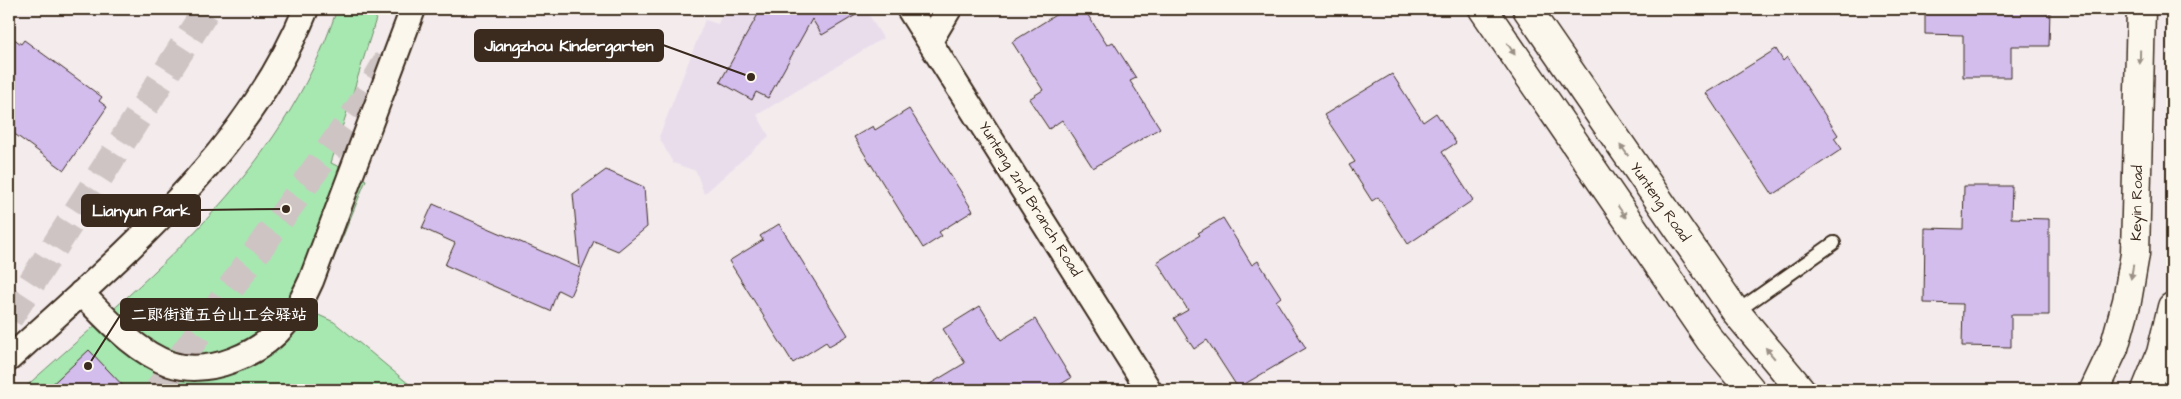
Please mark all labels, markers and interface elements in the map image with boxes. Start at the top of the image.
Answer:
callout: Jiangzhou Kindergarten [475,30,663,61]
text: Jiangzhou Kindergarten [484,35,653,59]
one-way arrow [1506,42,1515,56]
one-way arrow [2136,50,2144,66]
street label: Yunteng 2nd Branch Road [973,117,1087,282]
one-way arrow [1619,143,1629,157]
street label: Yunteng Road [1624,158,1695,247]
street label: Keyin Road [2126,165,2149,241]
callout: Lianyun Park [82,195,200,226]
text: Lianyun Park [92,200,190,223]
one-way arrow [1617,205,1627,219]
one-way arrow [2128,265,2136,281]
callout: 二郎街道五台山工会驿站 [121,299,317,330]
text: 二郎街道五台山工会驿站 [131,304,307,326]
one-way arrow [1764,347,1775,360]

